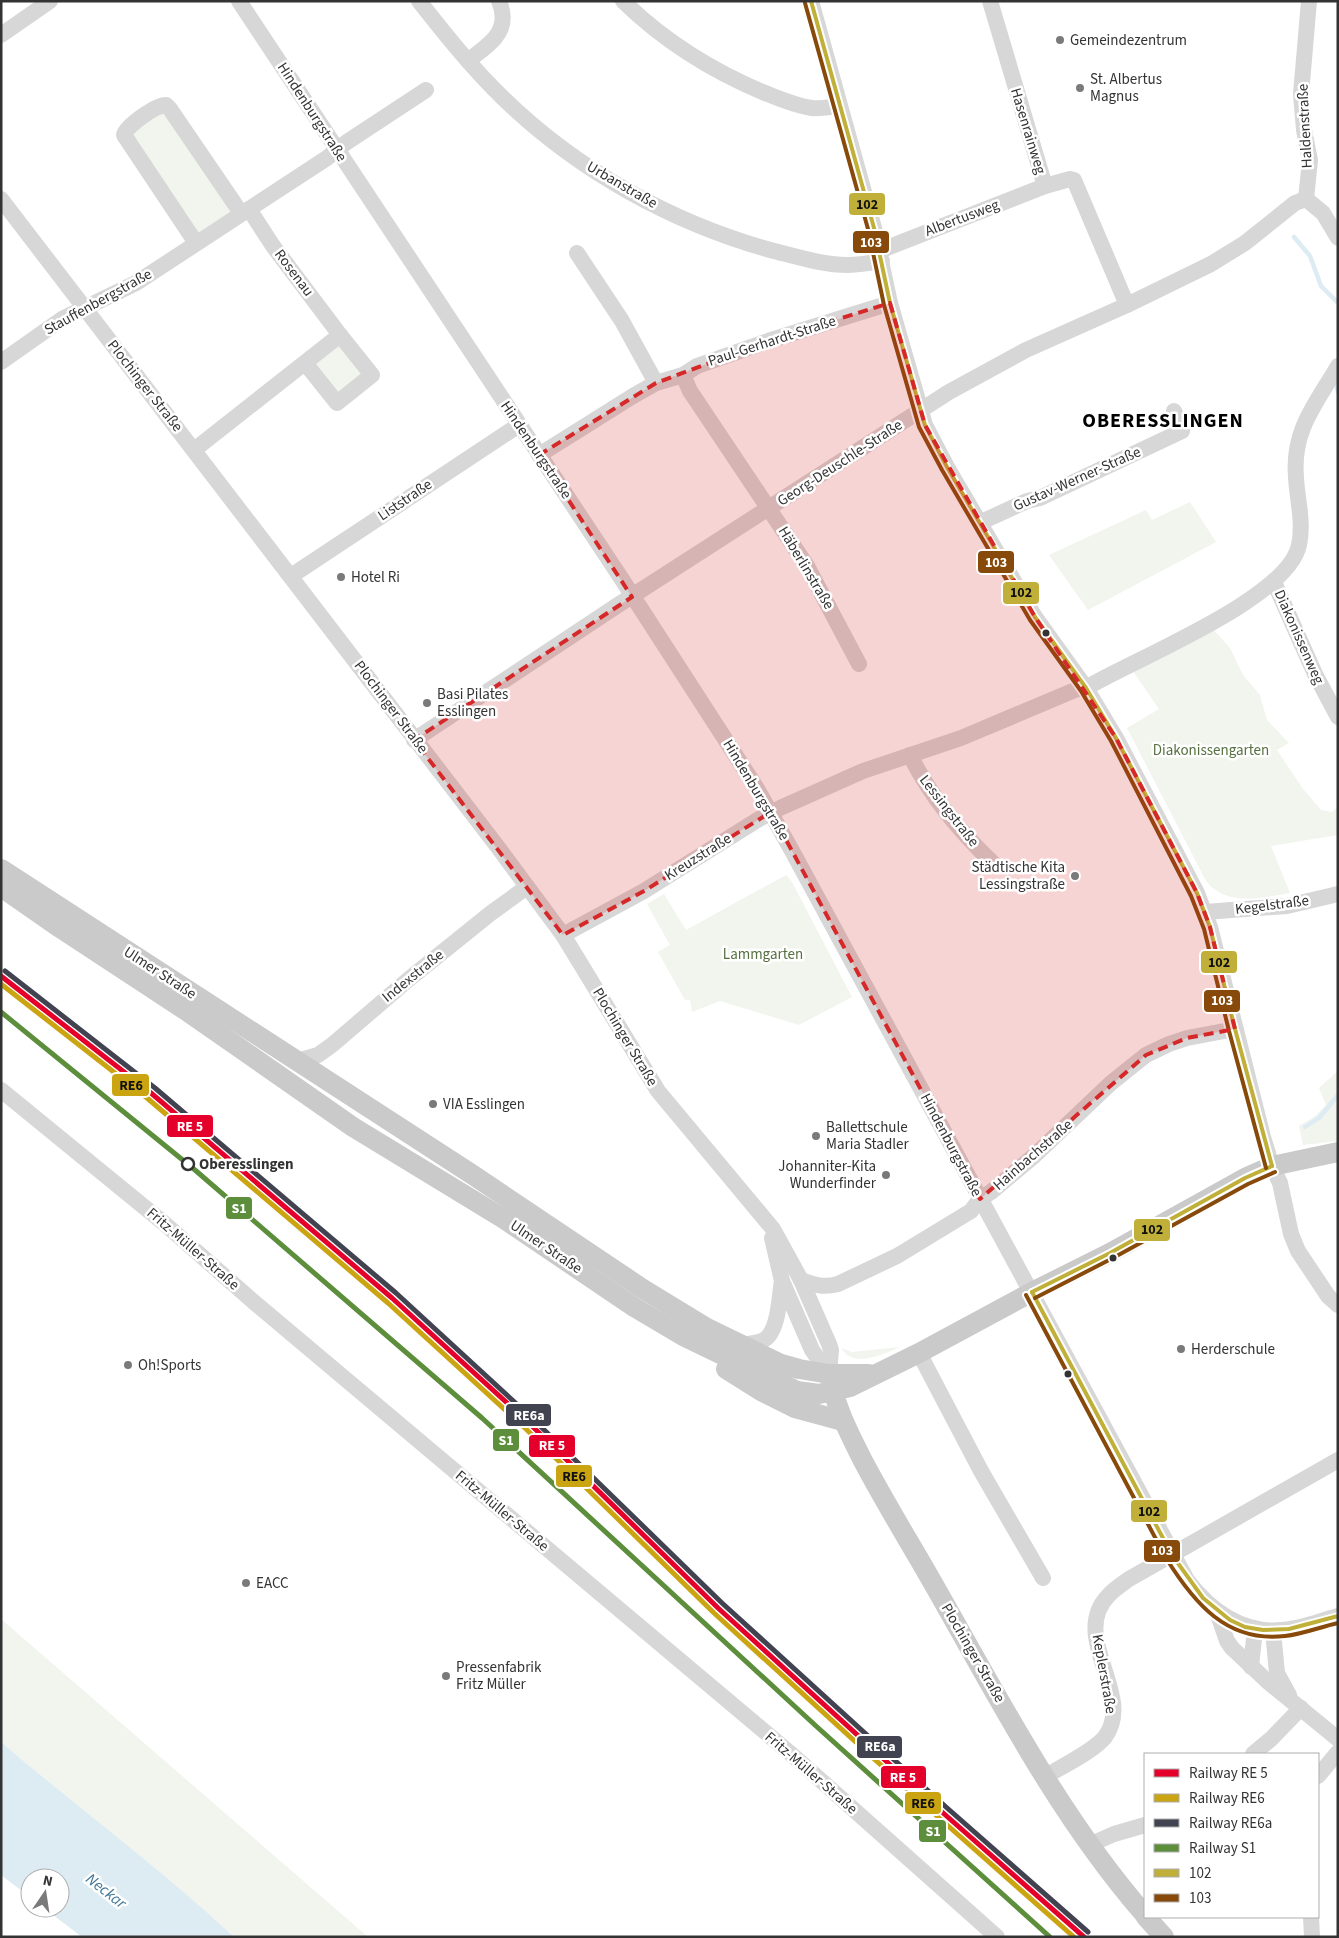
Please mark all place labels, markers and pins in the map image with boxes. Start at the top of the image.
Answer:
place label: Gemeindezentrum [1070,30,1187,51]
marker: Gemeindezentrum [1054,34,1066,46]
place label: St. Albertus Magnus [1090,69,1162,107]
marker: St. Albertus Magnus [1074,82,1086,94]
place label: Hotel Ri [351,567,400,588]
marker: Hotel Ri [335,571,347,583]
unlabelled marker [1041,628,1051,638]
place label: Basi Pilates Esslingen [437,684,508,722]
marker: Basi Pilates Esslingen [421,697,433,709]
place label: Städtische Kita Lessingstraße [972,857,1065,895]
marker: Städtische Kita Lessingstraße [1069,870,1081,882]
place label: VIA Esslingen [443,1094,525,1115]
marker: VIA Esslingen [427,1098,439,1110]
place label: Ballettschule Maria Stadler [826,1117,909,1155]
marker: Ballettschule Maria Stadler [810,1130,822,1142]
place label: Oberesslingen [199,1154,294,1175]
place label: Johanniter-Kita Wunderfinder [778,1156,877,1194]
marker: Oberesslingen [181,1157,195,1171]
marker: Johanniter-Kita Wunderfinder [880,1169,892,1181]
unlabelled marker [1108,1253,1118,1263]
place label: Herderschule [1191,1339,1275,1360]
marker: Herderschule [1175,1343,1187,1355]
place label: Oh!Sports [138,1355,201,1376]
marker: Oh!Sports [122,1359,134,1371]
unlabelled marker [1063,1369,1073,1379]
place label: EACC [256,1573,289,1594]
marker: EACC [240,1577,252,1589]
place label: Pressenfabrik Fritz Müller [456,1657,542,1695]
marker: Pressenfabrik Fritz Müller [440,1670,452,1682]

